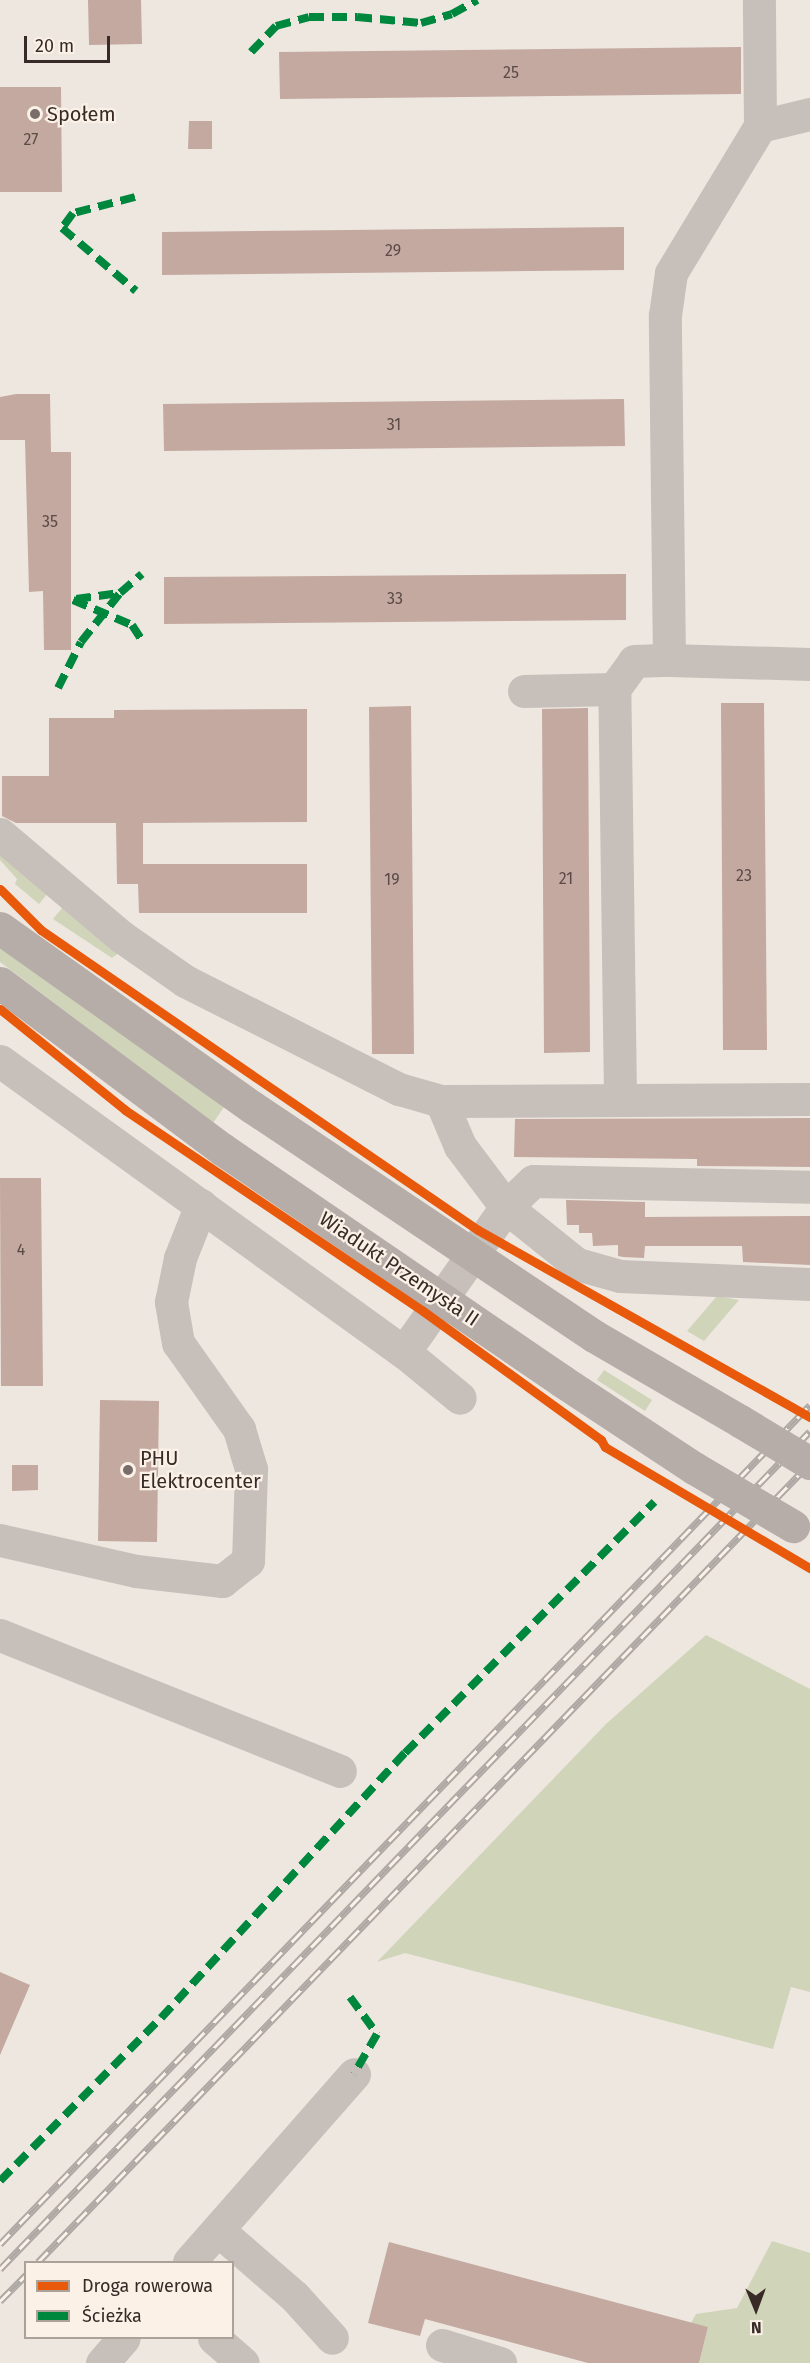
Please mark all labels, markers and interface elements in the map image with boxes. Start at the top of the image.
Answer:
scale bar [27,24,112,62]
text: 20 m [35,35,74,57]
house number: 25 [503,63,519,83]
place label: Społem [47,102,116,126]
marker: Społem [28,107,42,121]
house number: 27 [24,130,38,150]
house number: 29 [385,241,401,261]
house number: 31 [387,415,401,435]
house number: 35 [42,512,58,532]
house number: 33 [387,589,403,609]
house number: 23 [736,866,752,886]
house number: 21 [559,869,573,889]
house number: 19 [384,870,400,890]
street label: Wiadukt Przemysła II [315,1207,483,1331]
house number: 4 [17,1240,25,1260]
place label: PHU Elektrocenter [140,1446,261,1493]
marker: PHU Elektrocenter [121,1463,135,1477]
legend [24,2261,234,2339]
text: Droga rowerowa [82,2275,213,2297]
north arrow [726,2279,786,2339]
text: Ścieżka [82,2305,142,2327]
text: N [751,2318,762,2337]

